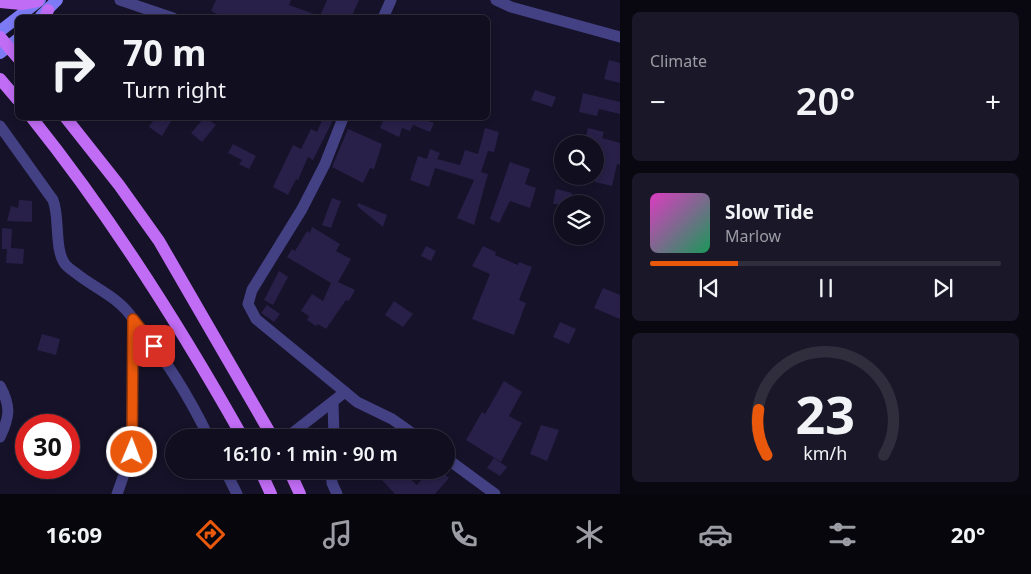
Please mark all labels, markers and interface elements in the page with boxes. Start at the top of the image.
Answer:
text: 70 m [123,29,206,76]
icon: right [40,35,105,100]
text: Climate [650,50,707,72]
text: Turn right [123,74,226,104]
text: 20° [796,74,855,126]
text: − [650,82,666,120]
text: + [985,82,1001,120]
map controls [554,135,604,245]
button: search [554,135,604,185]
button: layers [554,195,604,245]
text: Slow Tide [725,199,814,225]
text: Marlow [725,225,781,247]
icon: previous [695,274,723,302]
icon: pause [812,274,840,302]
icon: next [929,274,957,302]
pin [133,325,175,367]
icon: arrive [140,332,168,360]
text: 23 [796,378,855,449]
speed limit sign: 30 [15,414,80,479]
position arrow [105,425,157,477]
text: 16:10 · 1 min · 90 m [222,441,398,467]
text: km/h [804,441,847,465]
icon: directions [193,517,228,552]
icon: music [320,517,355,552]
icon: phone [446,517,481,552]
icon: climate [572,517,607,552]
icon: car [698,517,733,552]
icon: filters [825,517,860,552]
text: 16:09 [46,519,102,549]
text: 20° [951,519,985,549]

